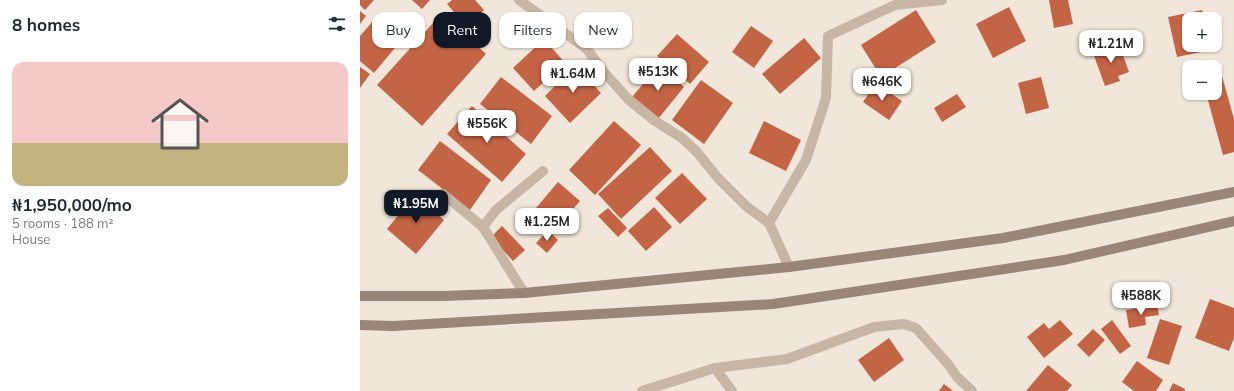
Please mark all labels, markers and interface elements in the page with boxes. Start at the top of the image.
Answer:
chip: Buy [372,12,425,48]
chip: Rent [433,12,491,48]
chip: Filters [499,12,566,48]
chip: New [574,12,632,48]
map controls [1182,12,1222,100]
button: + [1182,12,1222,52]
icon: filters [326,13,348,35]
text: 8 homes [12,14,80,35]
pin: ₦1.21M [1078,30,1144,64]
text: ₦1.21M [1088,35,1134,51]
pin: ₦513K [630,58,686,92]
pin: ₦1.64M [540,60,606,94]
button: − [1182,60,1222,100]
text: ₦513K [638,63,678,79]
text: ₦1.64M [550,65,596,81]
pin: ₦646K [854,68,910,102]
text: ₦646K [862,73,902,89]
icon: home [144,88,216,160]
pin: ₦556K [459,110,515,144]
text: ₦556K [467,115,507,131]
pin: ₦1.95M [383,190,449,224]
text: ₦1,950,000/mo [12,194,132,215]
text: ₦1.95M [393,195,439,211]
pin: ₦1.25M [514,208,580,242]
text: ₦1.25M [524,213,570,229]
text: 5 rooms · 188 m² [12,215,113,231]
text: House [12,231,50,247]
pin: ₦588K [1113,282,1169,316]
text: ₦588K [1121,287,1161,303]

